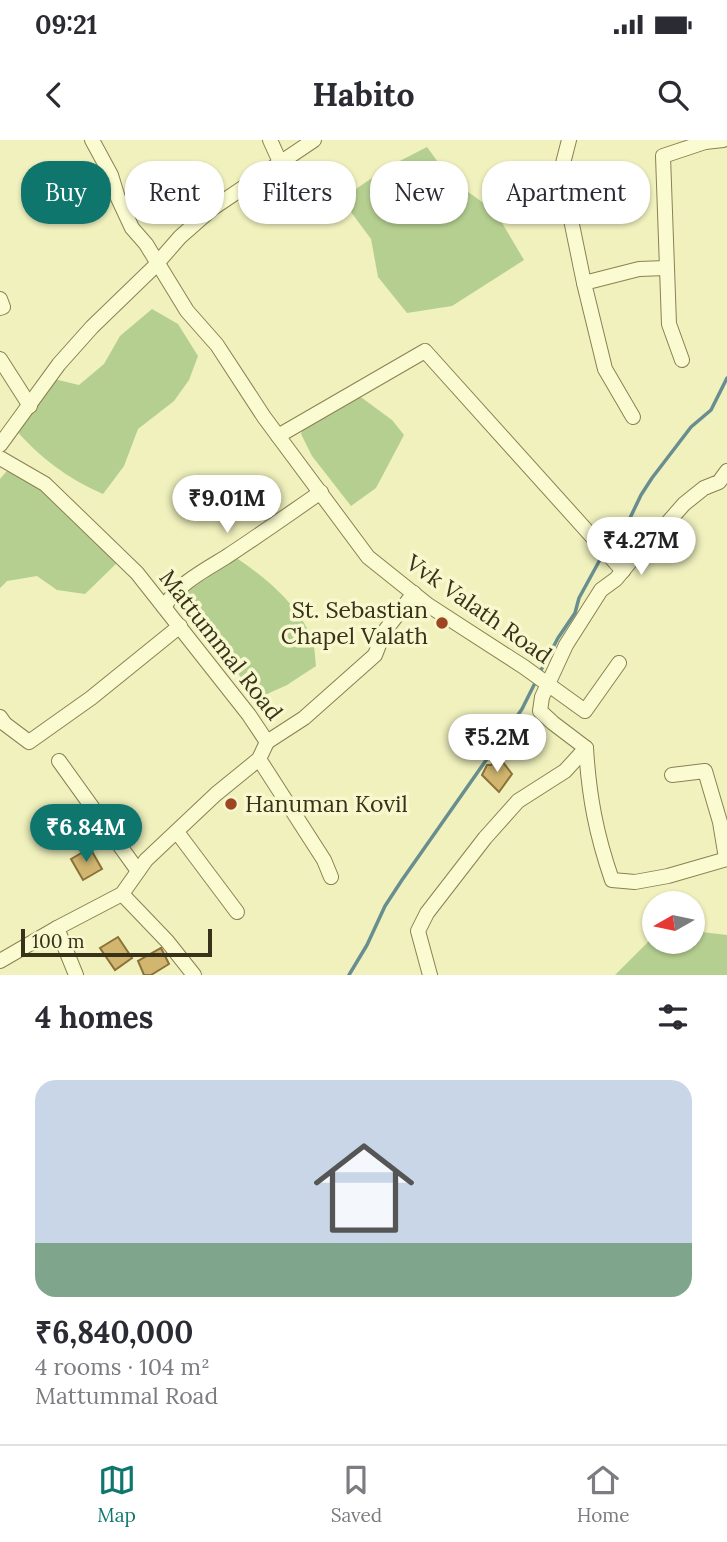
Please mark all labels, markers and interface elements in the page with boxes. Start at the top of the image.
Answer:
text: 09:21 [35,8,97,41]
text: Habito [312,74,415,115]
icon: back [35,76,73,114]
icon: search [654,76,692,114]
chip: Buy [21,161,111,224]
chip: Rent [125,161,224,224]
chip: Filters [238,161,356,224]
chip: New [370,161,468,224]
chip: Apartment [482,161,650,224]
pin: ₹9.01M [170,476,284,535]
text: ₹9.01M [188,483,266,512]
pin: ₹4.27M [584,518,698,577]
text: ₹4.27M [603,525,679,554]
street label: Vvk Valath Road [400,547,558,670]
street label: Mattummal Road [154,564,289,726]
place label: St. Sebastian Chapel Valath [281,595,428,650]
marker: St. Sebastian Chapel Valath [434,615,450,631]
pin: ₹5.2M [448,714,546,774]
text: ₹5.2M [464,722,530,751]
place label: Hanuman Kovil [245,789,408,818]
marker: Hanuman Kovil [223,796,239,812]
pin: ₹6.84M [29,804,143,864]
text: ₹6.84M [46,812,126,841]
north arrow [642,891,705,954]
map controls [642,891,705,954]
scale bar [21,926,212,958]
text: 100 m [32,929,85,953]
text: 4 homes [35,998,153,1036]
icon: filters [654,998,692,1036]
icon: home [301,1125,427,1251]
text: ₹6,840,000 [35,1313,193,1351]
text: 4 rooms · 104 m² [35,1352,210,1381]
text: Mattummal Road [35,1381,218,1410]
tab: Map [97,1461,136,1527]
tab: Saved [331,1461,382,1527]
tab: Home [577,1461,630,1527]

